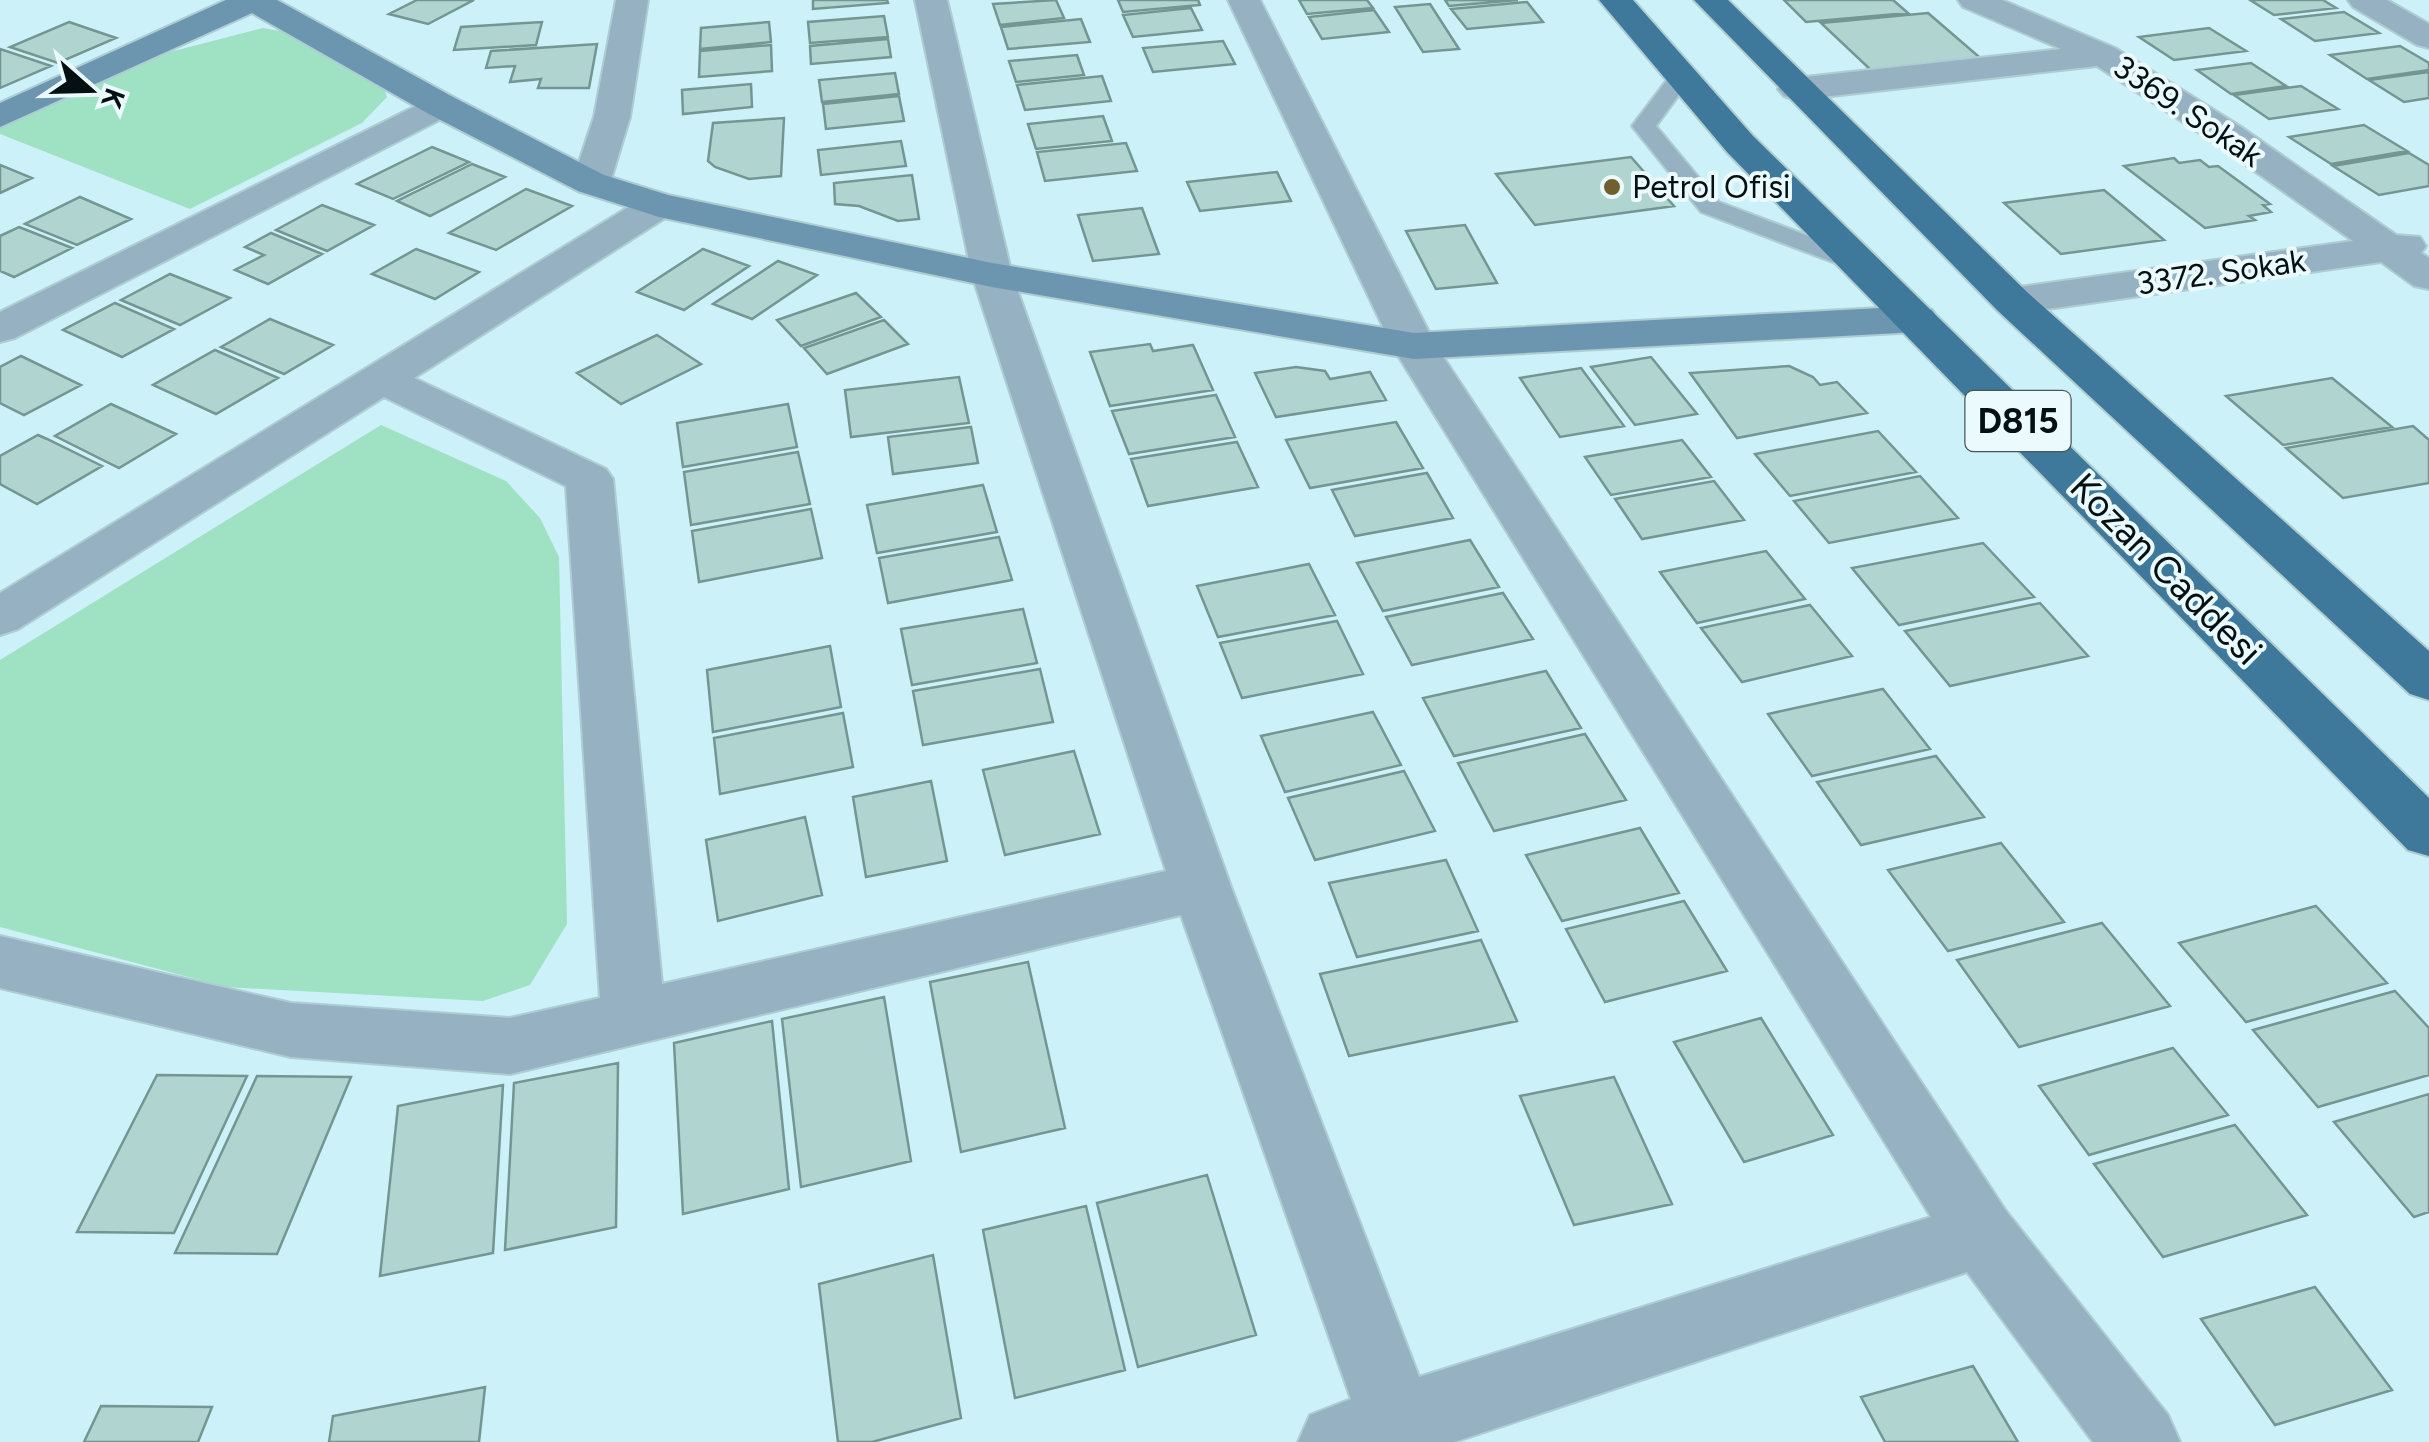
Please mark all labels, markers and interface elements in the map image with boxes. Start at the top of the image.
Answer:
north arrow [40,40,140,140]
street label: 3369. Sokak [2107,47,2270,175]
text: K [94,84,133,113]
place label: Petrol Ofisi [1632,168,1791,206]
marker: Petrol Ofisi [1601,176,1623,198]
street label: 3372. Sokak [2134,241,2308,303]
road number: D815 [1966,391,2070,451]
street label: Kozan Caddesi [2061,464,2271,674]

